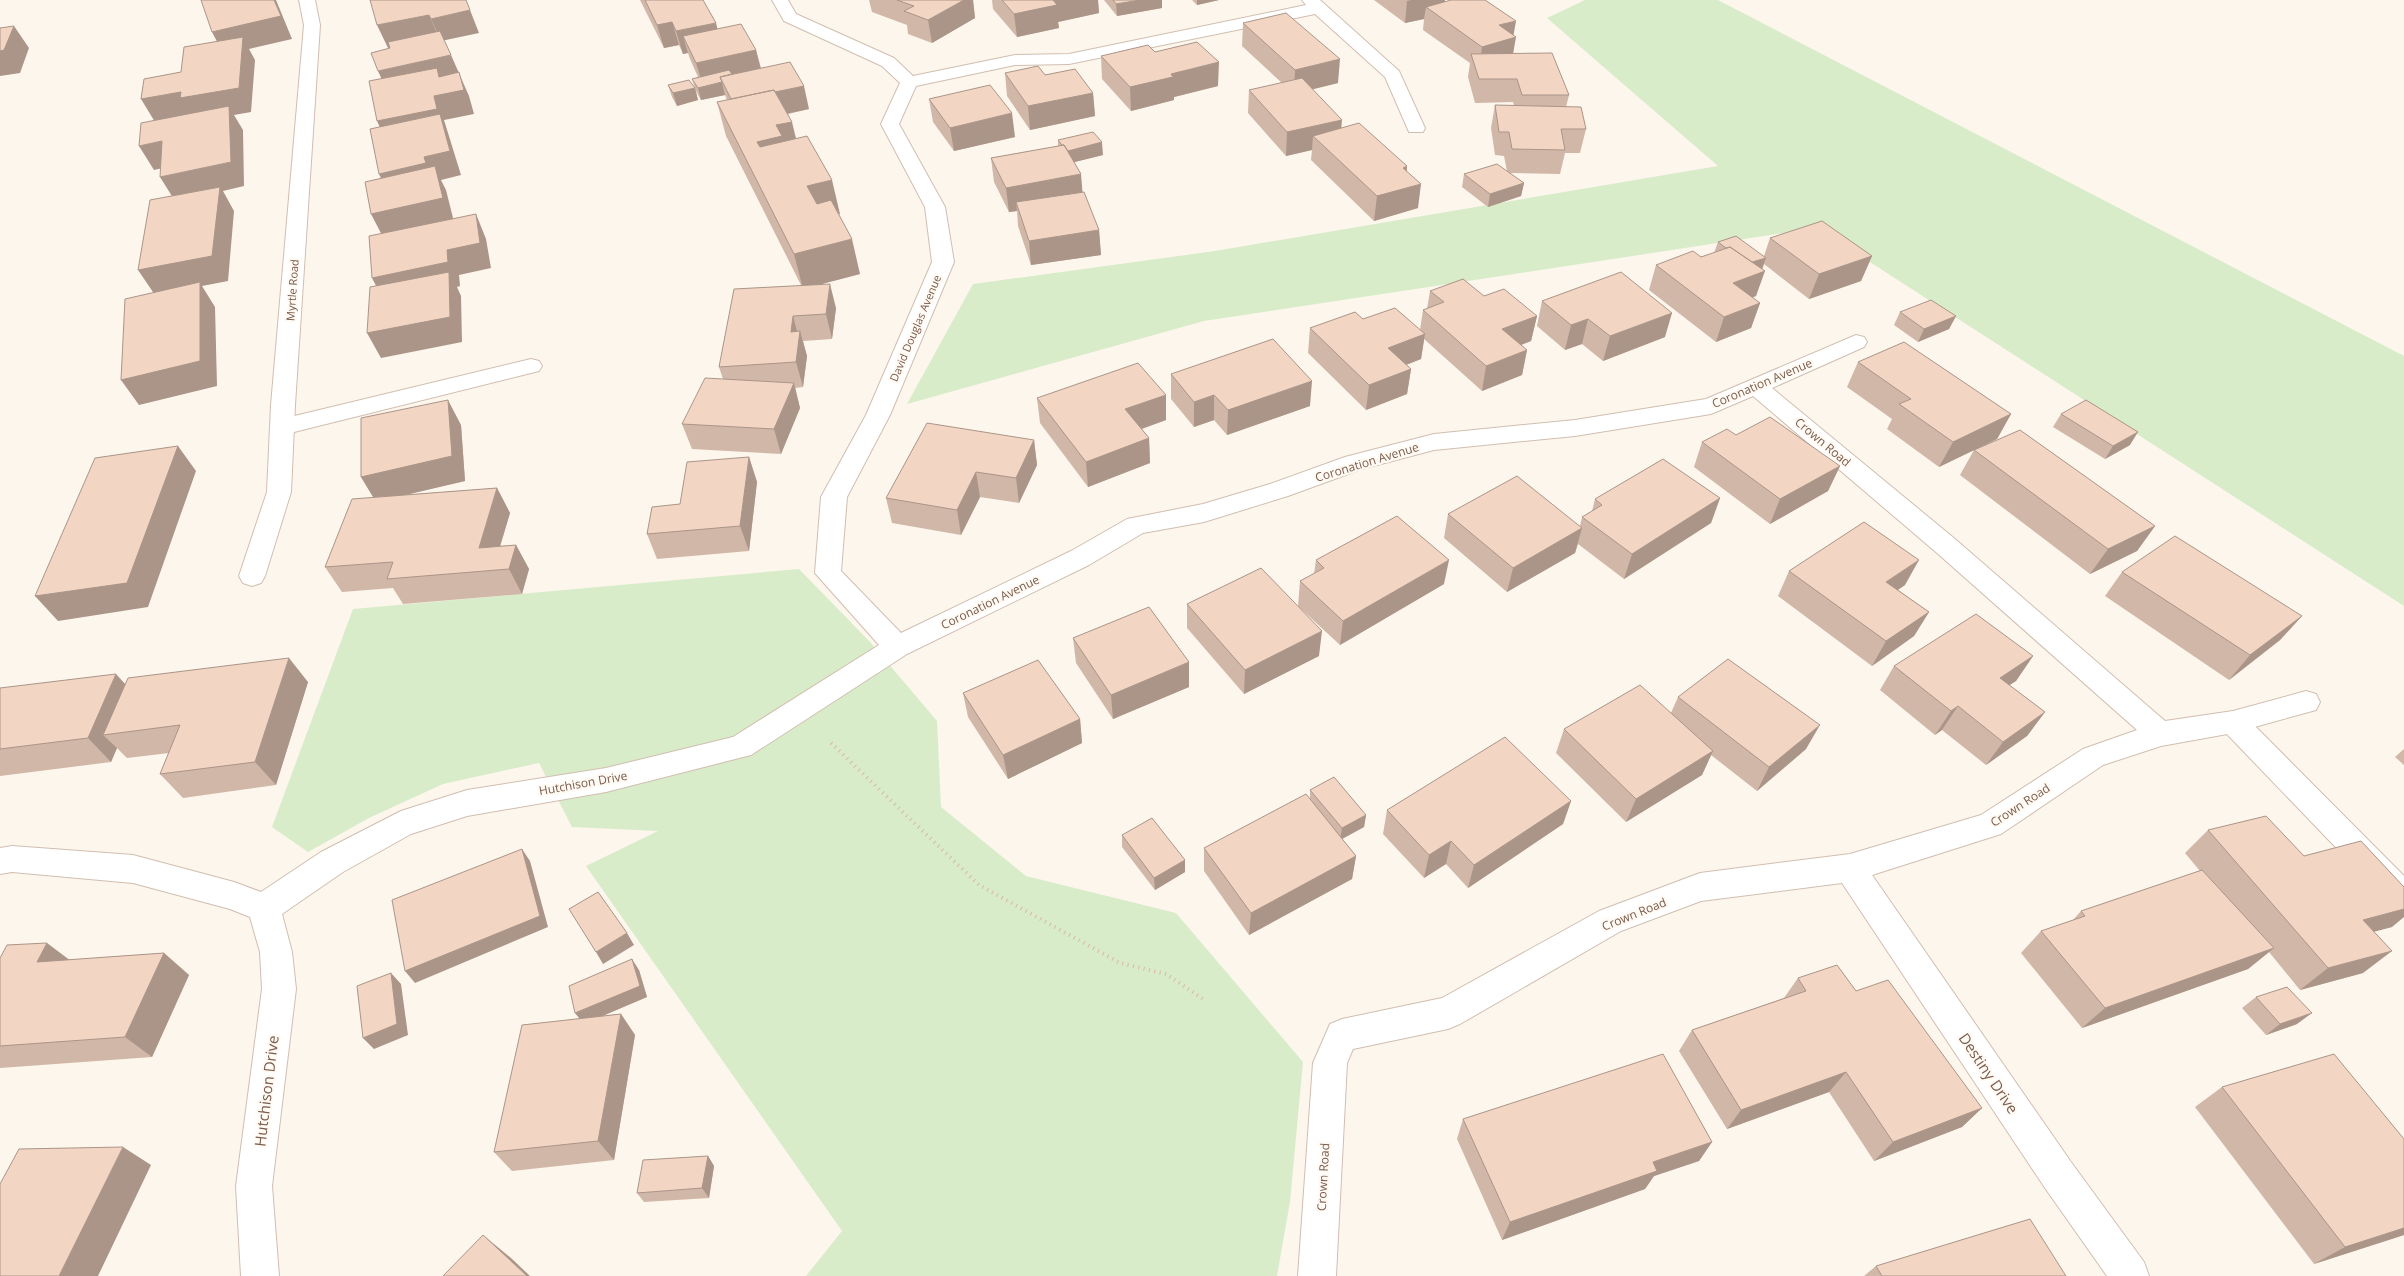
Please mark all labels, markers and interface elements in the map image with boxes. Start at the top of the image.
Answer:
street label: Myrtle Road [282,259,302,321]
street label: David Douglas Avenue [886,272,944,384]
street label: Coronation Avenue [1709,354,1815,412]
street label: Crown Road [1791,414,1855,470]
street label: Coronation Avenue [1313,438,1421,486]
street label: Coronation Avenue [938,571,1042,633]
street label: Hutchison Drive [537,767,629,799]
street label: Crown Road [1987,779,2053,831]
street label: Crown Road [1599,893,1669,935]
street label: Destiny Drive [1955,1029,2023,1117]
street label: Hutchison Drive [249,1034,283,1148]
street label: Crown Road [1313,1143,1333,1211]

